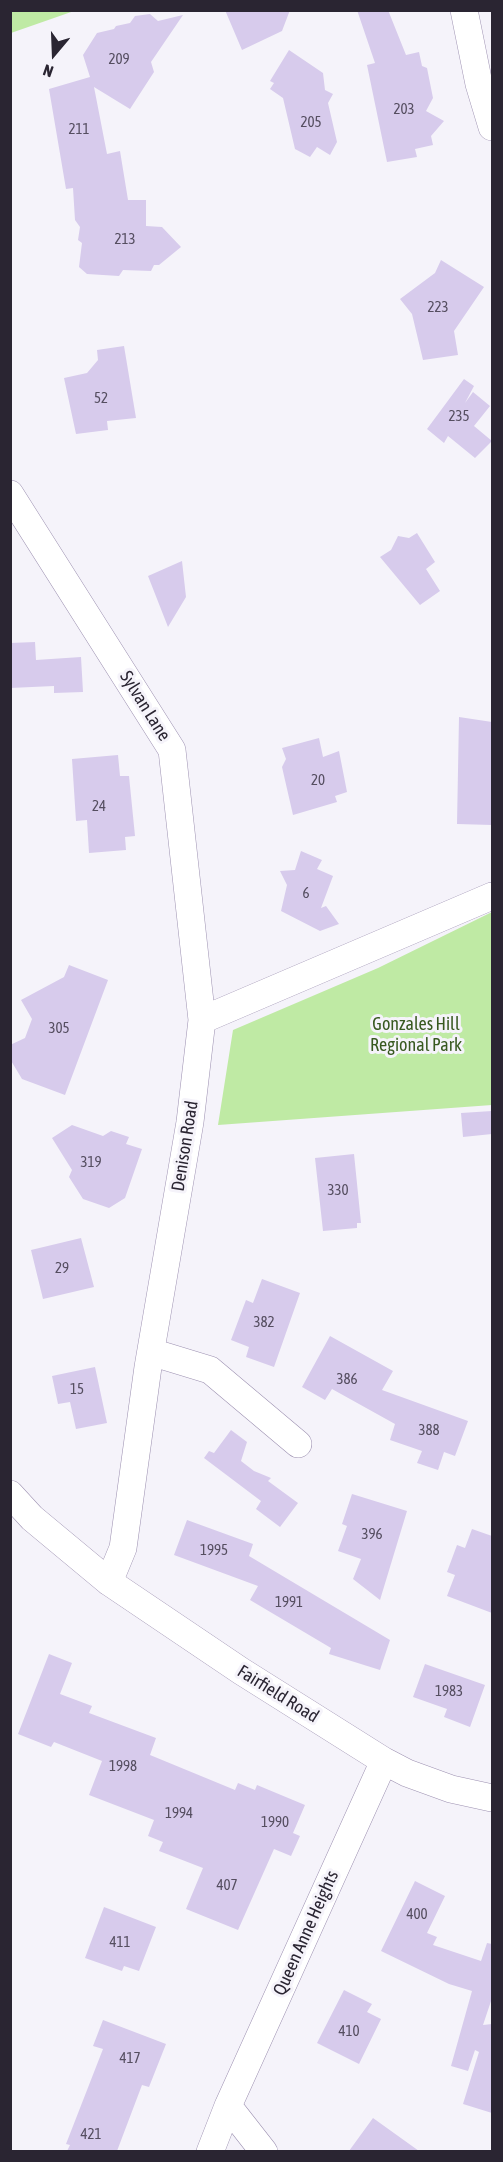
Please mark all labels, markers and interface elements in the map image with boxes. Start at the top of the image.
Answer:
north arrow [24,24,84,84]
house number: 209 [108,50,130,68]
text: N [41,61,56,81]
house number: 203 [393,100,415,118]
house number: 205 [300,113,322,131]
house number: 211 [68,120,90,138]
house number: 213 [114,230,136,248]
house number: 223 [427,298,449,316]
house number: 52 [94,389,108,407]
house number: 235 [448,407,470,425]
street label: Sylvan Lane [115,667,175,745]
house number: 20 [311,771,325,789]
house number: 24 [92,797,106,815]
house number: 6 [302,884,310,902]
park label: Gonzales Hill Regional Park [370,1013,462,1056]
house number: 305 [48,1019,70,1037]
street label: Denison Road [167,1099,203,1193]
house number: 319 [80,1153,102,1171]
house number: 330 [327,1181,349,1199]
house number: 29 [55,1259,69,1277]
house number: 382 [253,1313,275,1331]
house number: 386 [336,1370,358,1388]
house number: 15 [70,1380,84,1398]
house number: 388 [418,1421,440,1439]
house number: 396 [361,1525,383,1543]
house number: 1995 [200,1541,228,1559]
house number: 1991 [275,1593,303,1611]
street label: Fairfield Road [233,1661,323,1727]
house number: 1983 [435,1682,463,1700]
house number: 1998 [109,1757,137,1775]
house number: 1994 [165,1804,193,1822]
house number: 1990 [261,1813,289,1831]
street label: Queen Anne Heights [269,1867,343,1999]
house number: 407 [216,1876,238,1894]
house number: 400 [406,1905,428,1923]
house number: 411 [109,1933,131,1951]
house number: 410 [338,2022,360,2040]
house number: 417 [119,2049,141,2067]
house number: 421 [80,2125,102,2143]

